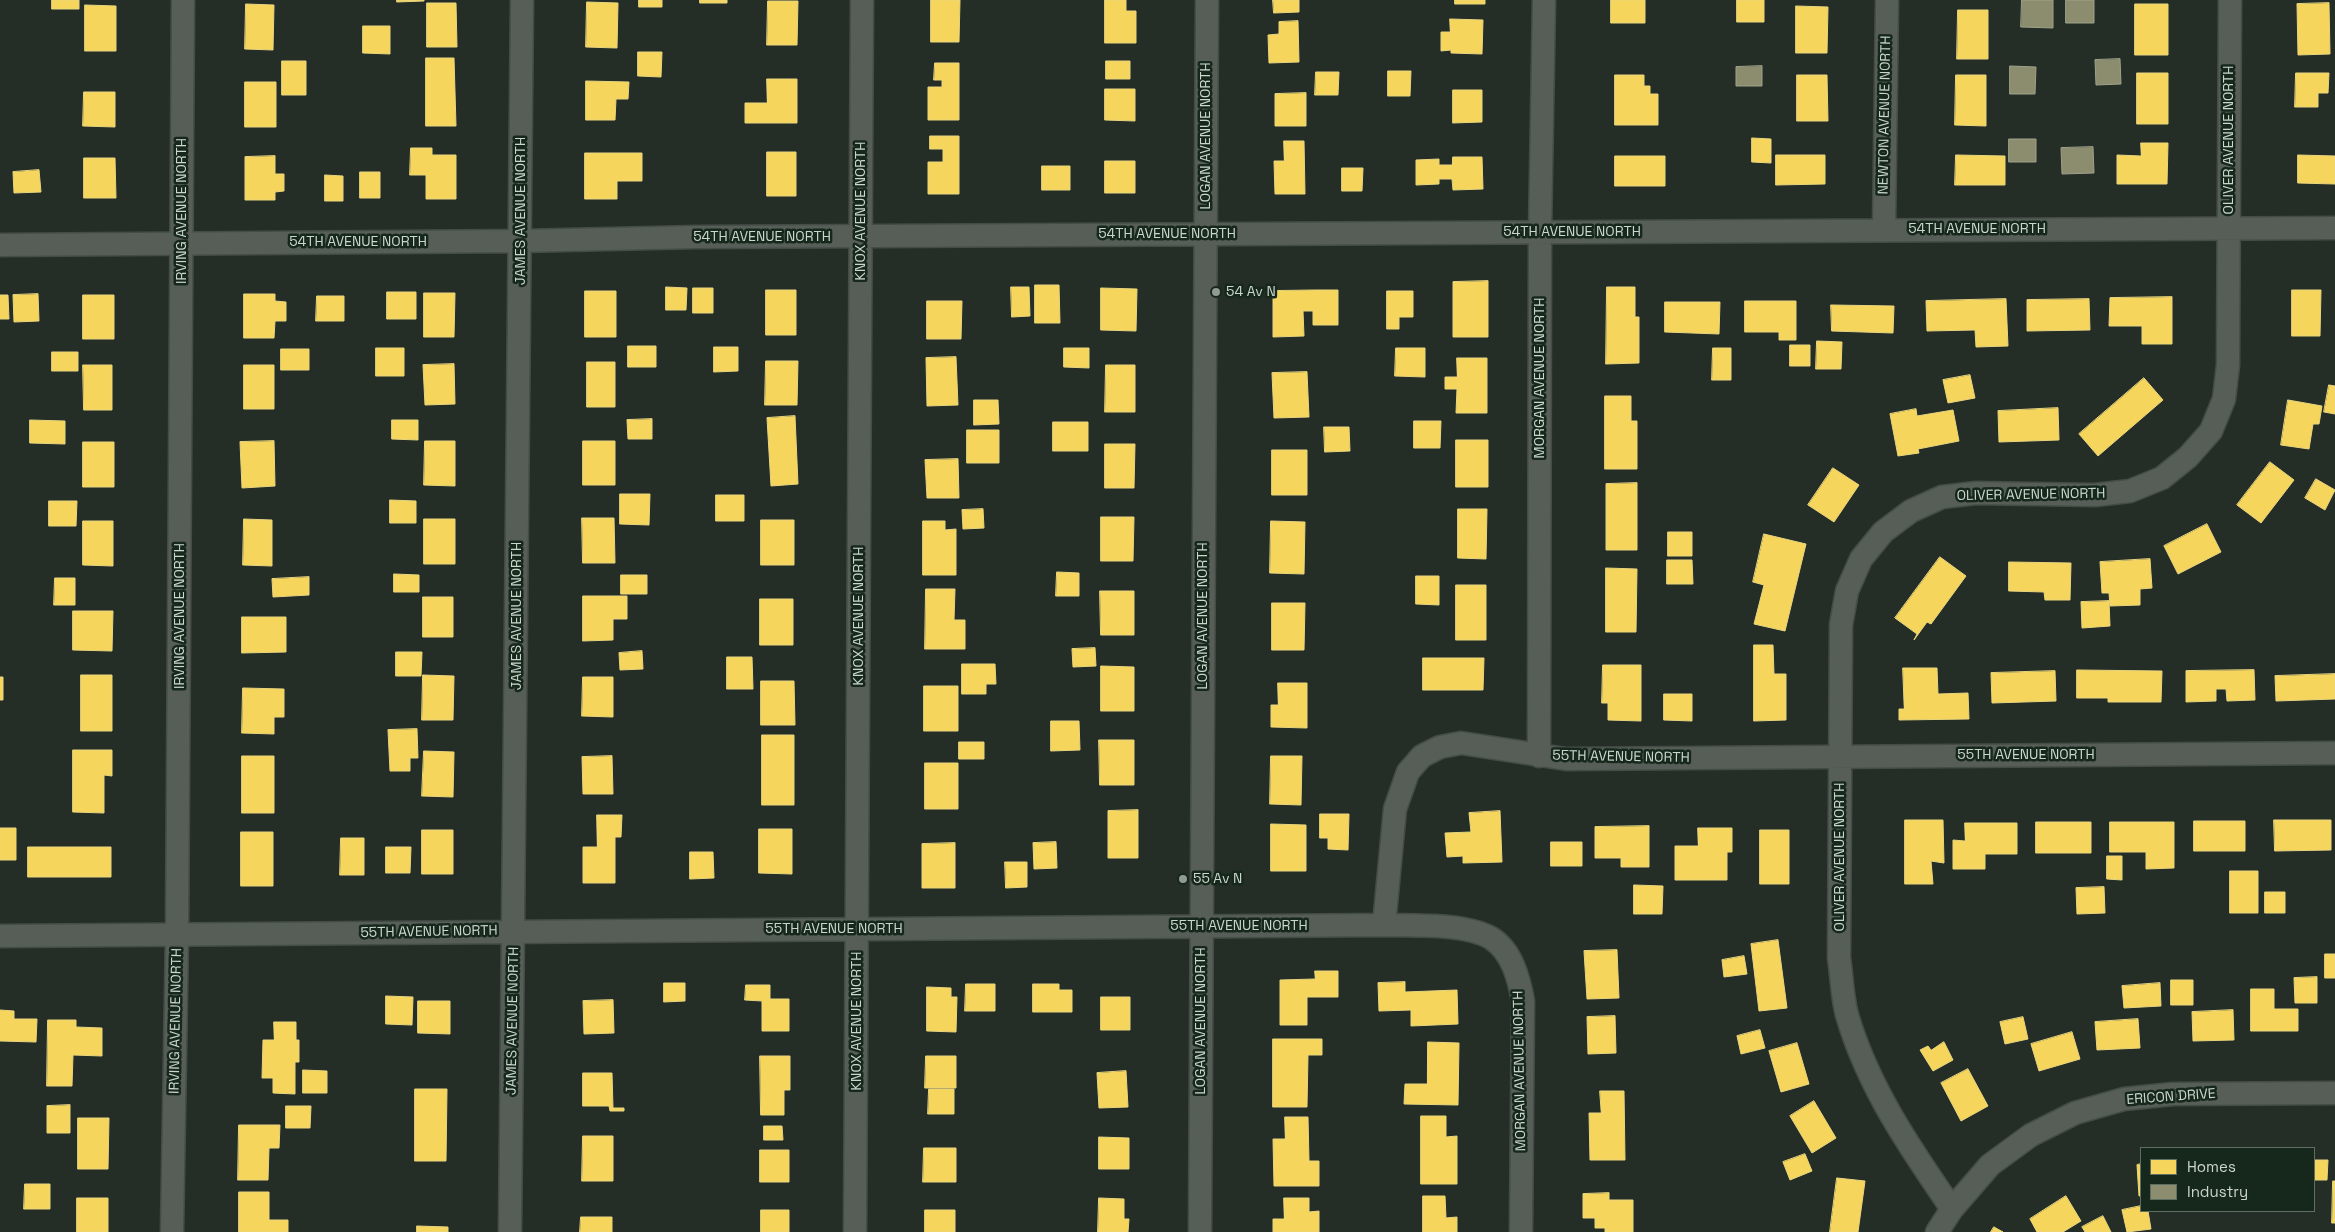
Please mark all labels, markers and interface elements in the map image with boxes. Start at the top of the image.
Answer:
street label: NEWTON AVENUE NORTH [1875,35,1895,195]
street label: LOGAN AVENUE NORTH [1198,62,1214,210]
street label: OLIVER AVENUE NORTH [2221,66,2237,214]
street label: JAMES AVENUE NORTH [513,137,529,285]
street label: IRVING AVENUE NORTH [174,138,190,284]
street label: KNOX AVENUE NORTH [853,142,869,280]
street label: 54TH AVENUE NORTH [1908,221,2046,237]
street label: 54TH AVENUE NORTH [1503,224,1641,240]
street label: 54TH AVENUE NORTH [1098,226,1236,242]
street label: 54TH AVENUE NORTH [693,229,831,245]
street label: 54TH AVENUE NORTH [289,234,427,250]
place label: 54 Av N [1226,284,1276,300]
marker: 54 Av N [1210,286,1222,298]
street label: MORGAN AVENUE NORTH [1532,298,1548,458]
street label: OLIVER AVENUE NORTH [1956,485,2106,505]
street label: JAMES AVENUE NORTH [509,542,525,690]
street label: LOGAN AVENUE NORTH [1195,542,1211,690]
street label: IRVING AVENUE NORTH [172,543,188,689]
street label: KNOX AVENUE NORTH [851,547,867,685]
street label: 55TH AVENUE NORTH [1552,747,1690,767]
street label: 55TH AVENUE NORTH [1957,747,2095,763]
street label: OLIVER AVENUE NORTH [1832,783,1848,931]
place label: 55 Av N [1193,871,1242,887]
marker: 55 Av N [1177,873,1189,885]
street label: 55TH AVENUE NORTH [1170,918,1308,934]
street label: 55TH AVENUE NORTH [765,921,903,937]
street label: 55TH AVENUE NORTH [360,922,498,942]
street label: JAMES AVENUE NORTH [503,947,523,1095]
street label: LOGAN AVENUE NORTH [1193,947,1209,1095]
street label: IRVING AVENUE NORTH [166,948,186,1094]
street label: KNOX AVENUE NORTH [849,952,865,1090]
street label: MORGAN AVENUE NORTH [1510,990,1530,1152]
street label: ERICON DRIVE [2126,1086,2216,1108]
legend [2140,1147,2315,1212]
text: Homes [2187,1157,2236,1176]
text: Industry [2187,1182,2248,1201]

